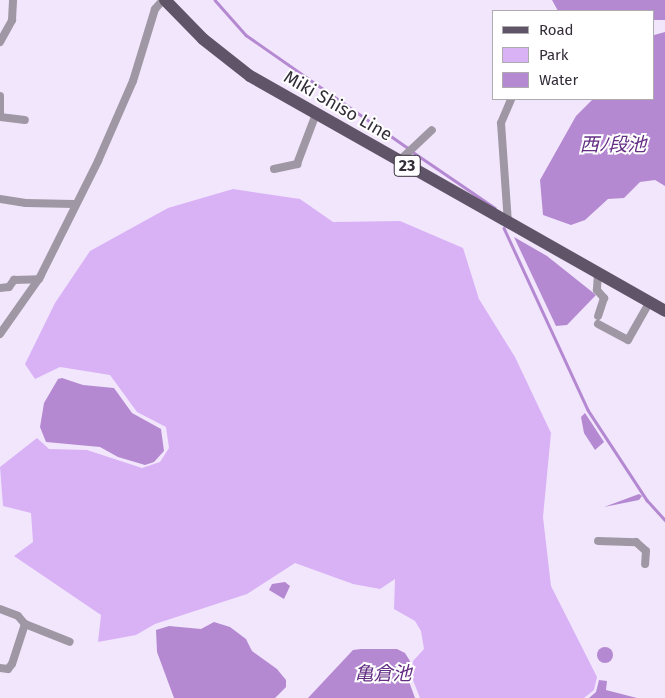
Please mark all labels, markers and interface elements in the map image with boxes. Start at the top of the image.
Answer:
legend [492,10,655,100]
text: Road [539,21,574,39]
text: Park [539,46,569,64]
street label: Miki Shiso Line [280,66,396,146]
text: Water [539,71,578,89]
water label: 西ﾉ段池 [580,134,646,156]
road number: 23 [393,153,421,180]
water label: 亀倉池 [355,663,411,685]

